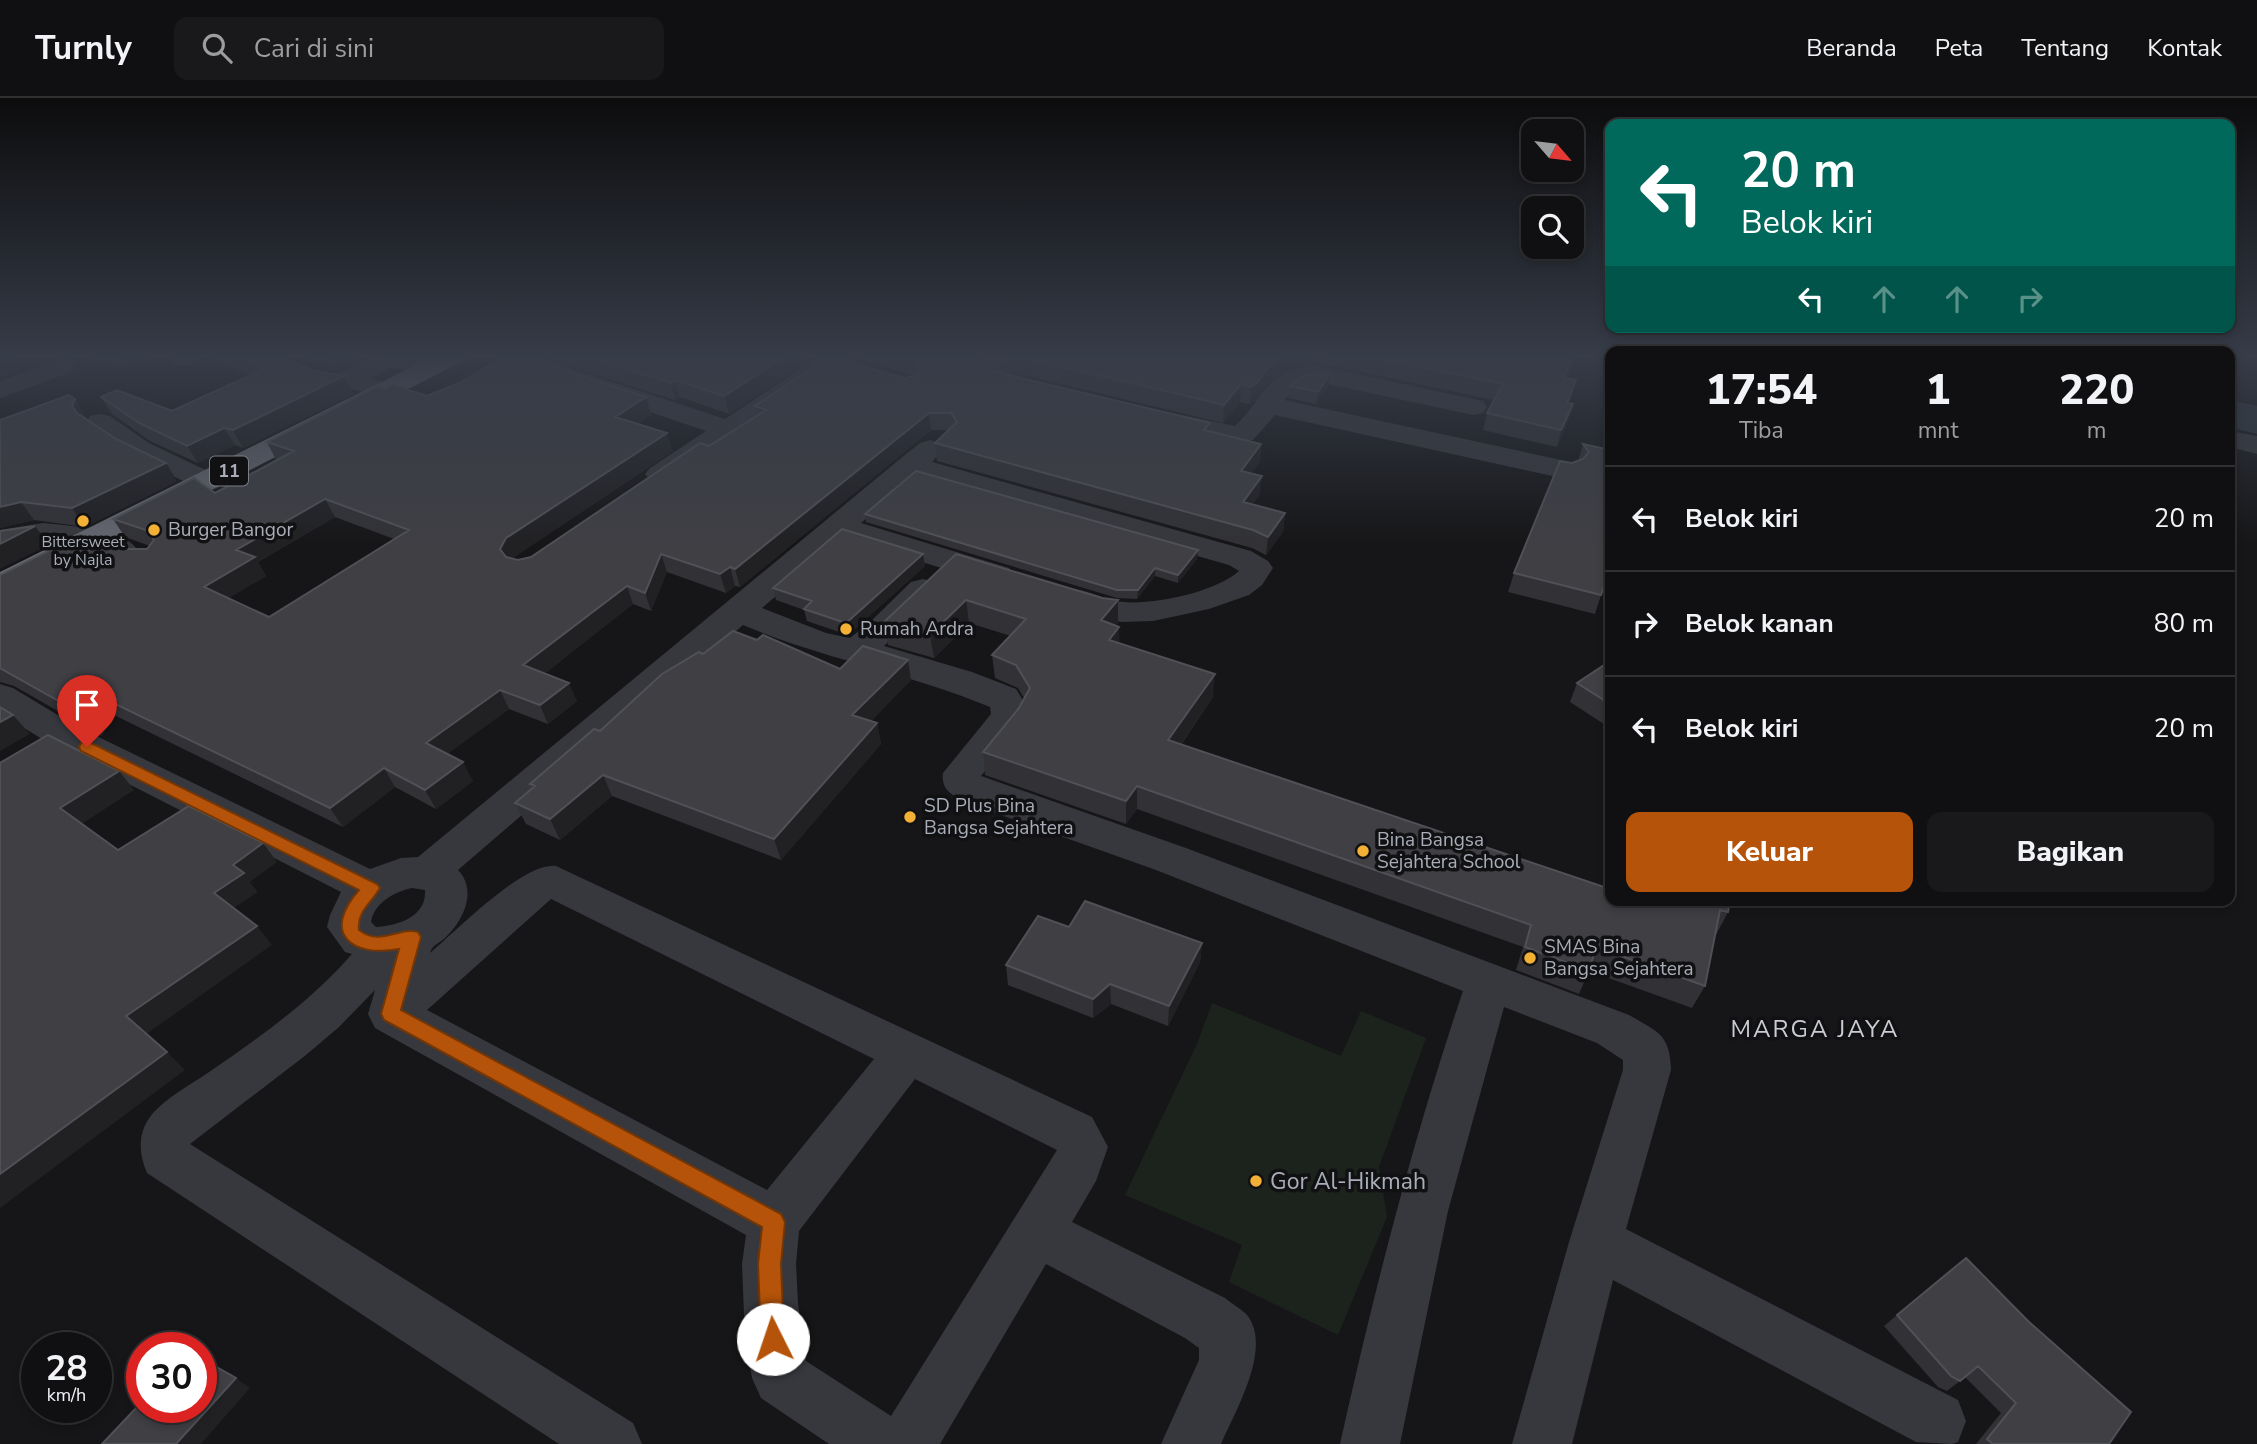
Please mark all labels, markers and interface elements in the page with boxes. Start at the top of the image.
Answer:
search box [174,17,664,80]
text: Turnly [35,26,132,71]
icon: search [198,29,236,67]
text: Cari di sini [254,31,374,66]
text: Beranda [1806,32,1897,64]
text: Peta [1935,32,1983,64]
text: Tentang [2021,32,2109,64]
text: Kontak [2147,32,2222,64]
north arrow [1521,119,1584,182]
map controls [1521,119,1584,259]
text: 20 m [1741,137,1856,204]
icon: left [1626,147,1717,238]
button: search [1521,196,1584,259]
text: Belok kiri [1741,201,1873,244]
icon: left [1792,280,1830,318]
icon: ahead [1865,280,1903,318]
icon: ahead [1938,280,1976,318]
icon: right [2011,280,2049,318]
text: 17:54 [1705,362,1817,419]
text: 1 [1925,362,1951,419]
text: 220 [2059,362,2135,419]
text: Tiba [1739,415,1784,446]
text: mnt [1918,415,1958,446]
text: m [2087,415,2107,446]
road number: 11 [210,456,248,486]
icon: left [1626,500,1664,538]
text: Belok kiri [1685,501,1798,536]
text: 20 m [2154,501,2214,536]
marker: Bittersweet by Najla [75,513,91,529]
place label: Burger Bangor [168,517,294,543]
marker: Burger Bangor [146,522,162,538]
place label: Bittersweet by Najla [41,531,125,571]
icon: right [1626,605,1664,643]
text: Belok kanan [1685,606,1834,641]
text: 80 m [2154,606,2214,641]
place label: Rumah Ardra [860,616,974,642]
marker: Rumah Ardra [838,621,854,637]
pin [57,675,117,747]
icon: arrive [68,686,106,724]
icon: left [1626,710,1664,748]
text: Belok kiri [1685,711,1798,746]
text: 20 m [2154,711,2214,746]
place label: SD Plus Bina Bangsa Sejahtera [924,793,1074,841]
marker: SD Plus Bina Bangsa Sejahtera [902,809,918,825]
button: Keluar [1626,812,1913,892]
button: Bagikan [1927,812,2214,892]
place label: Bina Bangsa Sejahtera School [1377,827,1521,875]
marker: Bina Bangsa Sejahtera School [1355,843,1371,859]
place label: SMAS Bina Bangsa Sejahtera [1544,934,1694,982]
marker: SMAS Bina Bangsa Sejahtera [1522,950,1538,966]
district label: MARGA JAYA [1731,1013,1900,1045]
place label: Gor Al-Hikmah [1270,1166,1426,1197]
marker: Gor Al-Hikmah [1248,1173,1264,1189]
position arrow [736,1302,810,1376]
speed limit sign: 30 [126,1332,217,1423]
text: 28 [45,1345,88,1392]
text: km/h [47,1383,86,1407]

